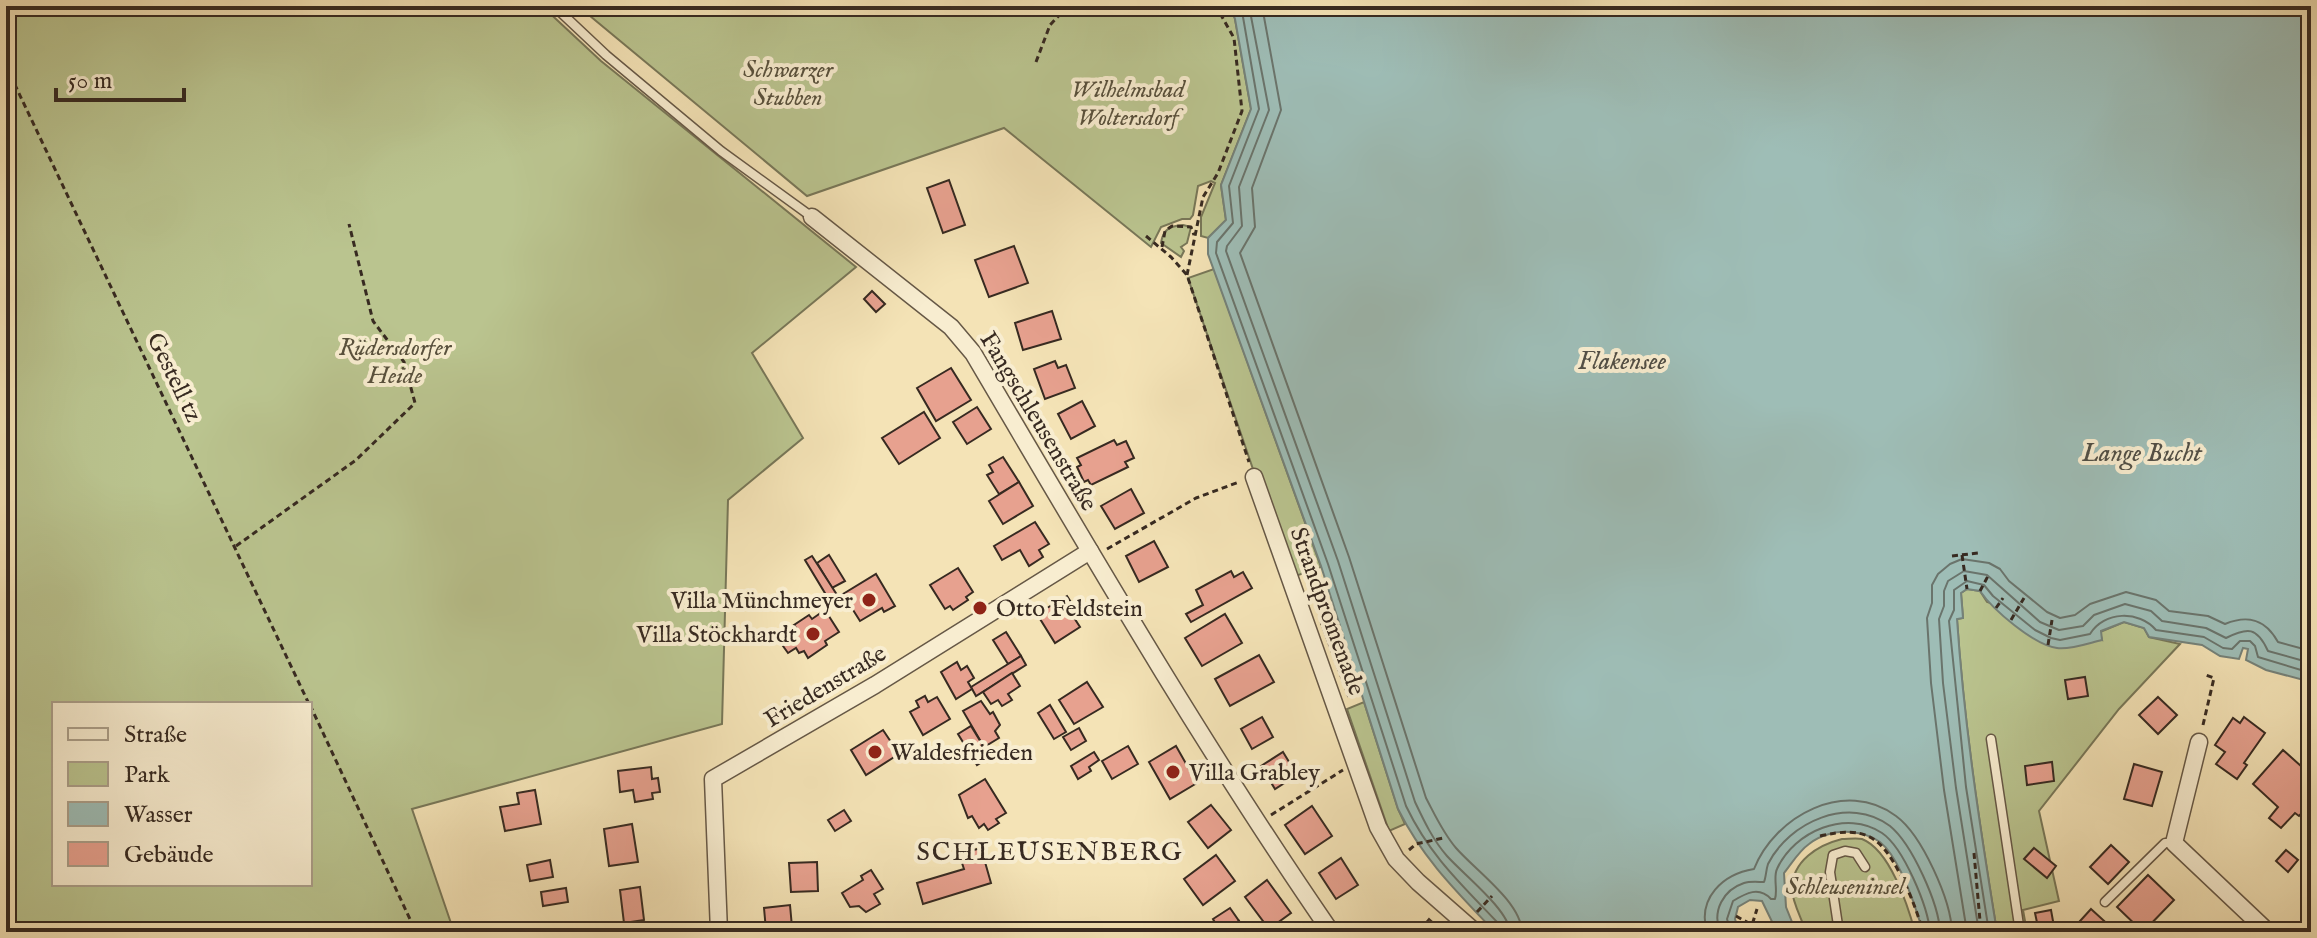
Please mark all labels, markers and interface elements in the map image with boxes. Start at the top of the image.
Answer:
scale bar [56,52,184,102]
park label: Schwarzer Stubben [743,55,835,114]
text: 50 m [68,66,112,97]
park label: Wilhelmsbad Woltersdorf [1071,75,1186,134]
street label: Fangschleusenstraße [972,326,1104,517]
street label: Gestell tz [139,328,209,427]
park label: Rüdersdorfer Heide [339,333,453,392]
water label: Flakensee [1578,345,1667,378]
water label: Lange Bucht [2081,437,2204,471]
street label: Strandpromenade [1282,523,1371,700]
place label: Villa Münchmeyer [670,586,853,617]
marker: Villa Münchmeyer [860,591,878,609]
place label: Otto Feldstein [996,594,1143,625]
marker: Otto Feldstein [971,599,989,617]
place label: Villa Stöckhardt [636,620,797,651]
marker: Villa Stöckhardt [804,625,822,643]
street label: Friedenstraße [759,639,892,736]
legend [52,702,312,886]
text: Straße [124,720,187,751]
place label: Waldesfrieden [891,738,1033,769]
marker: Waldesfrieden [866,743,884,761]
place label: Villa Grabley [1188,758,1320,789]
text: Park [124,760,170,791]
marker: Villa Grabley [1164,763,1182,781]
text: Wasser [124,800,193,831]
district label: SCHLEUSENBERG [916,836,1184,869]
text: Gebäude [124,840,214,871]
park label: Schleuseninsel [1785,872,1907,903]

